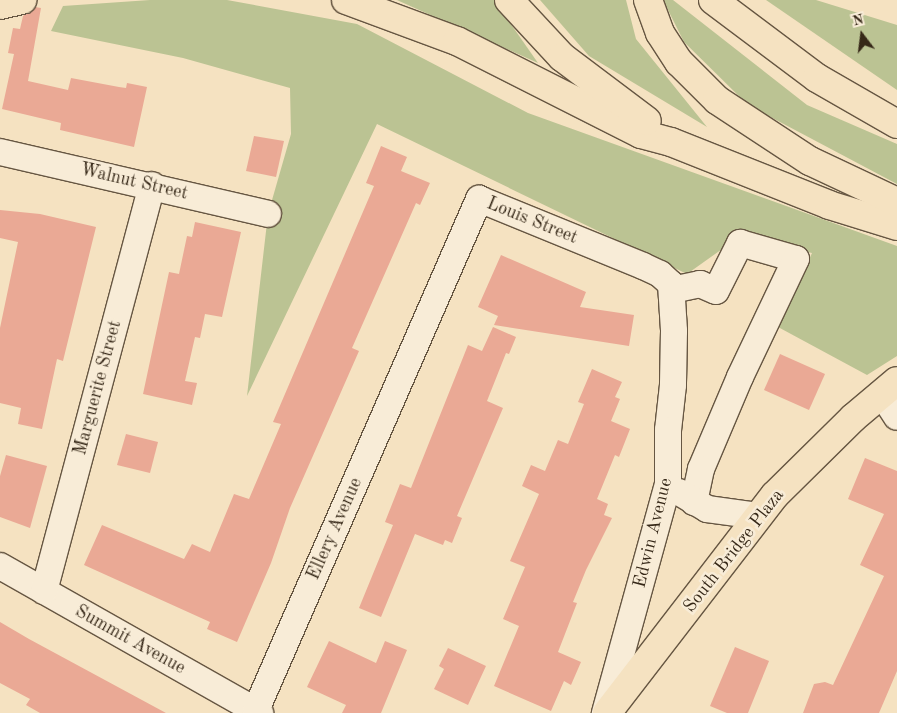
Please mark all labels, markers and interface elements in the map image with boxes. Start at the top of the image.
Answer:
north arrow [837,10,887,60]
text: N [851,12,865,29]
street label: Walnut Street [78,159,190,205]
street label: Louis Street [483,193,581,249]
street label: Marguerite Street [70,318,126,458]
street label: Ellery Avenue [303,475,367,583]
street label: Edwin Avenue [629,476,677,590]
street label: South Bridge Plaza [679,485,789,617]
street label: Summit Avenue [71,601,189,679]

